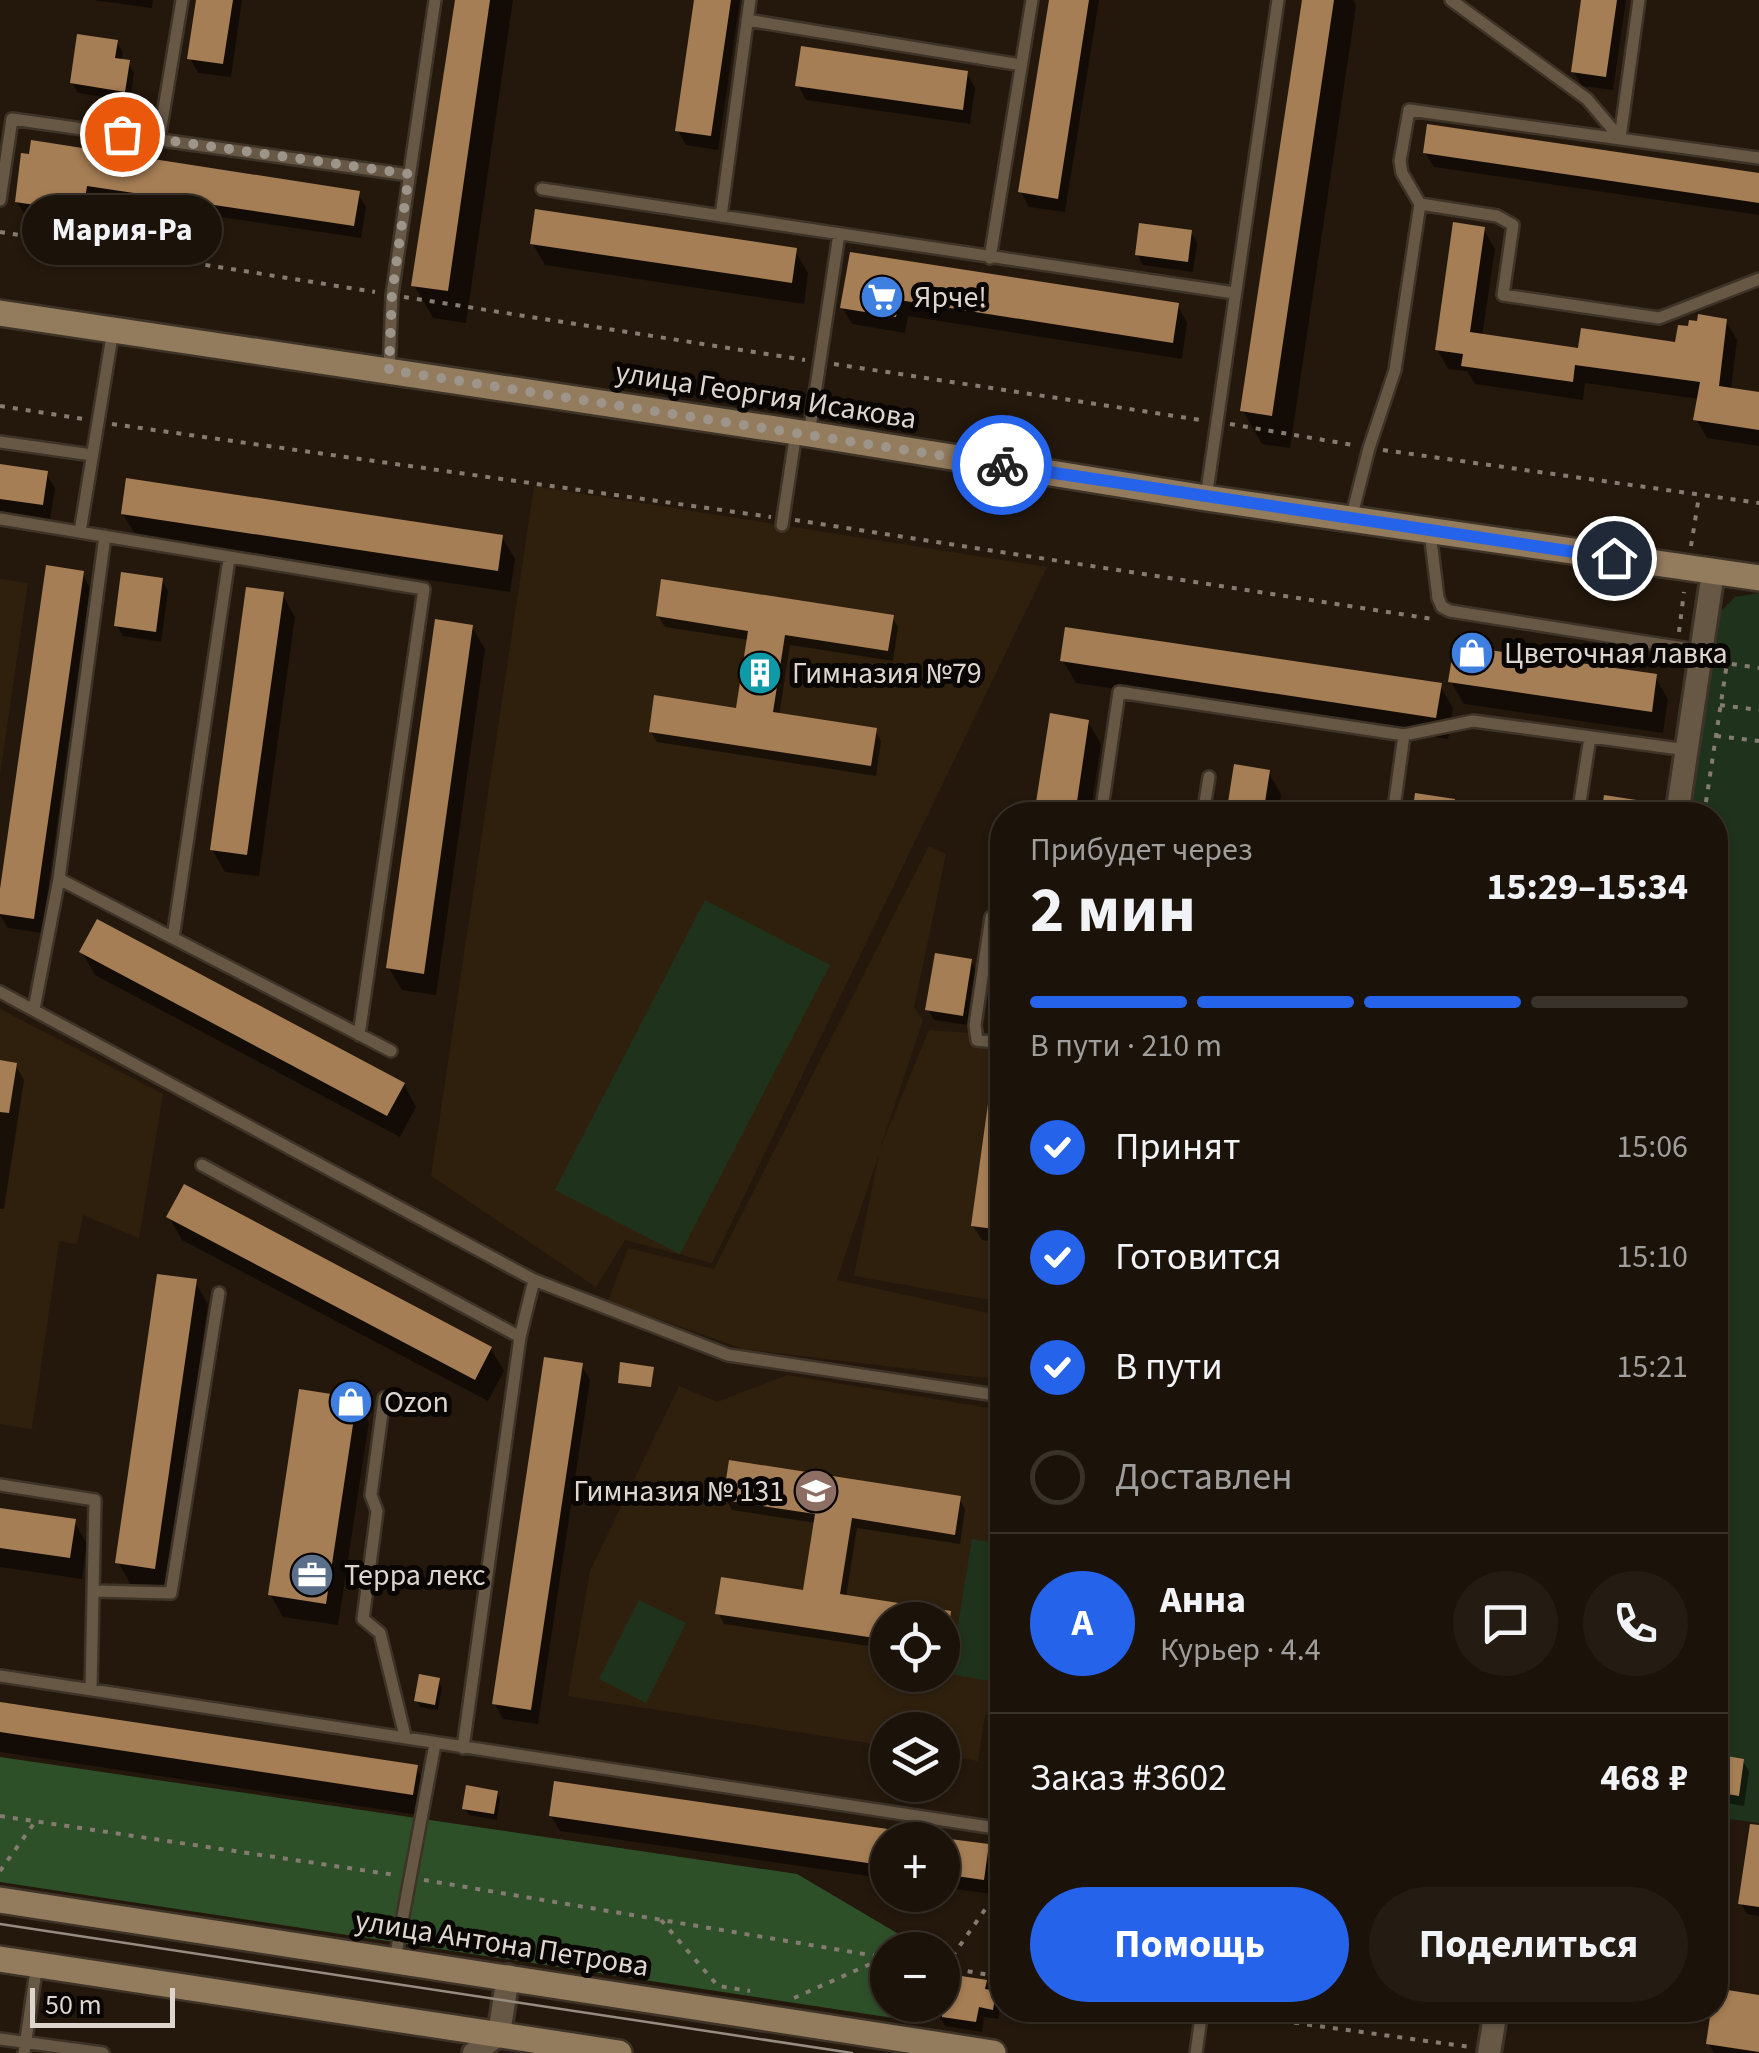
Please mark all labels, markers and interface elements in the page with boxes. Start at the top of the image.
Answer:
pin [80,92,165,177]
icon: bag [95,107,150,162]
callout: Мария-Ра [22,194,222,264]
text: Мария-Ра [51,207,193,253]
supermarket icon: Ярче! [859,274,905,320]
place label: Ярче! [914,276,987,319]
street label: улица Георгия Исакова [612,350,919,441]
courier [952,415,1052,515]
icon: bike [975,438,1030,493]
pin [1572,516,1657,601]
icon: home [1587,531,1642,586]
shop icon: Цветочная лавка [1449,630,1495,676]
place label: Цветочная лавка [1504,632,1728,675]
building icon: Гимназия №79 [737,650,783,696]
place label: Гимназия №79 [792,652,982,695]
text: Прибудет через [1030,827,1253,873]
text: 15:29–15:34 [1486,860,1688,914]
text: 2 мин [1030,864,1196,957]
text: В пути · 210 m [1030,1023,1222,1069]
icon: check [1030,1120,1085,1175]
text: Принят [1115,1120,1240,1174]
text: 15:06 [1616,1124,1688,1170]
icon: check [1030,1230,1085,1285]
text: Готовится [1115,1230,1282,1284]
text: 15:10 [1616,1234,1688,1280]
icon: check [1030,1340,1085,1395]
text: В пути [1115,1340,1223,1394]
text: 15:21 [1616,1344,1688,1390]
shop icon: Ozon [328,1379,374,1425]
place label: Ozon [384,1381,449,1424]
text: Доставлен [1115,1450,1293,1504]
school or university icon: Гимназия № 131 [793,1468,839,1514]
place label: Гимназия № 131 [573,1470,784,1513]
office icon: Терра лекс [289,1552,335,1598]
place label: Терра лекс [344,1554,486,1597]
button: chat [1453,1571,1558,1676]
button: phone [1583,1571,1688,1676]
text: Анна [1160,1573,1246,1627]
text: А [1072,1596,1093,1650]
map controls [870,1602,960,2022]
button: locate [870,1602,960,1692]
text: Курьер · 4.4 [1160,1627,1321,1673]
button: layers [870,1712,960,1802]
text: Заказ #3602 [1030,1751,1227,1805]
text: 468 ₽ [1600,1751,1688,1805]
button: + [870,1822,960,1912]
button: Помощь [1030,1887,1349,2002]
button: Поделиться [1369,1887,1688,2002]
street label: улица Антона Петрова [352,1899,652,1988]
button: − [870,1932,960,2022]
scale bar [30,1983,175,2028]
text: 50 m [45,1985,102,2025]

